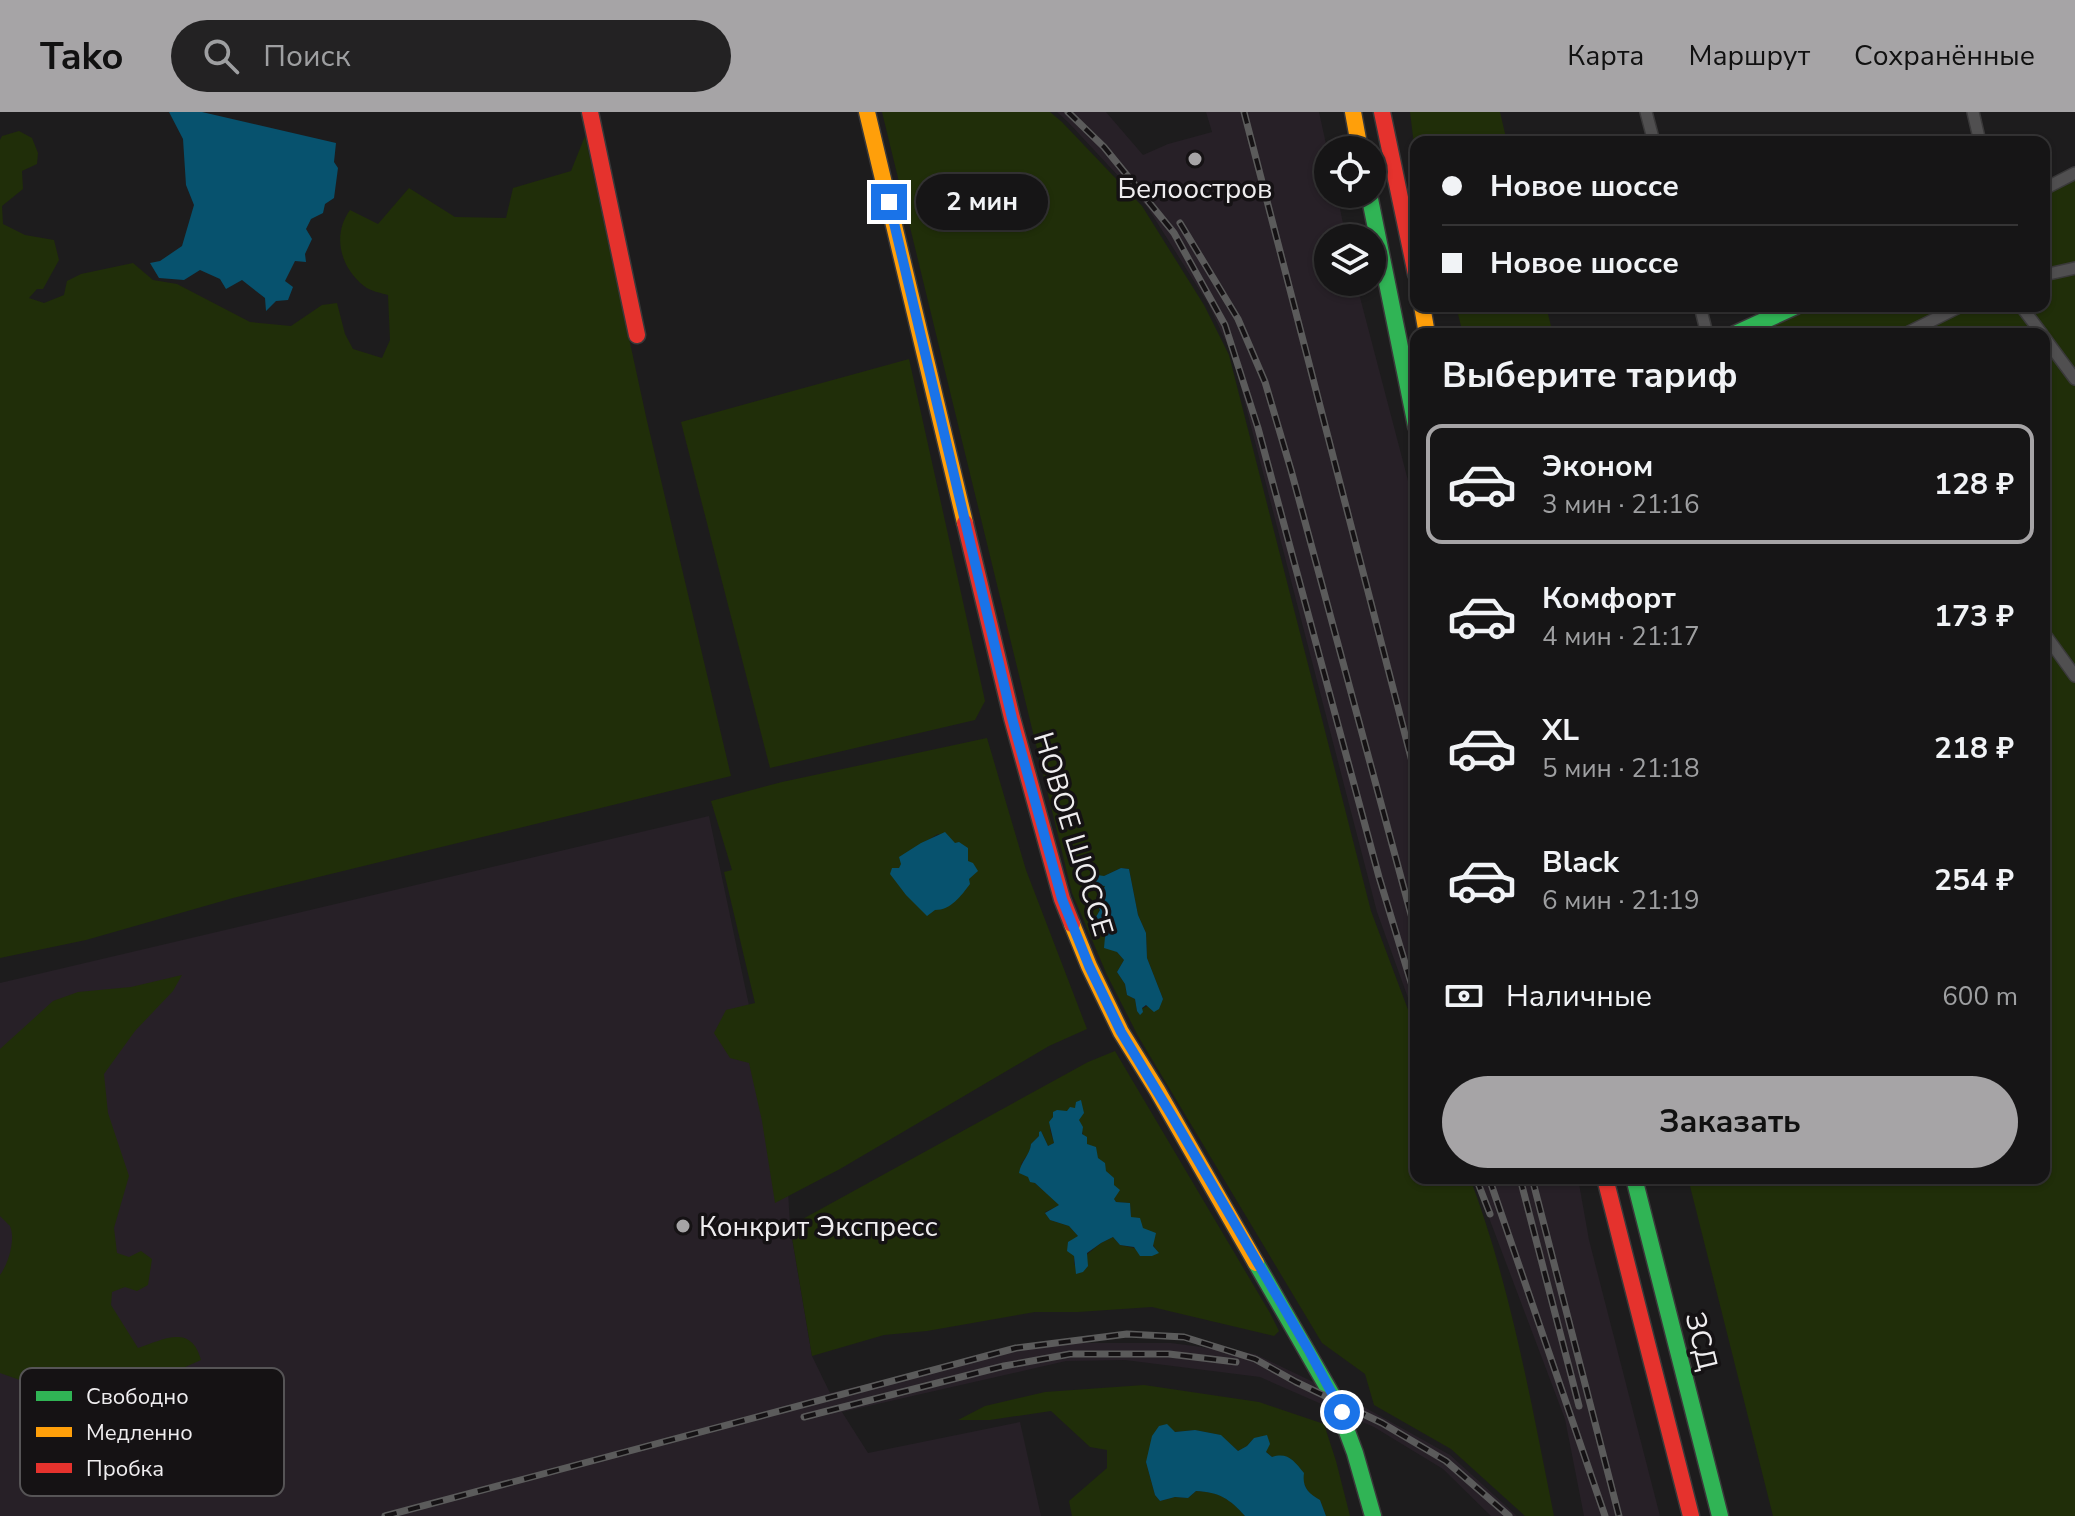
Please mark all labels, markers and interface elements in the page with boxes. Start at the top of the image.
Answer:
search box [171,20,731,92]
text: Tako [40,31,123,82]
icon: search [199,34,243,78]
text: Поиск [263,36,350,77]
text: Карта [1567,37,1644,75]
text: Маршрут [1688,37,1810,75]
text: Сохранённые [1854,37,2035,75]
map controls [1314,136,1386,296]
button: locate [1314,136,1386,208]
marker: Белоостров [1186,150,1204,168]
text: Новое шоссе [1490,166,1679,207]
place label: Белоостров [1118,170,1272,208]
callout: 2 мин [917,174,1049,230]
route end [871,184,907,220]
text: 2 мин [946,184,1018,219]
button: layers [1314,224,1386,296]
text: Новое шоссе [1490,243,1679,284]
text: Выберите тариф [1442,351,1738,400]
text: Эконом [1542,446,1653,487]
icon: car [1446,448,1518,520]
text: 128 ₽ [1934,464,2014,505]
text: 3 мин · 21:16 [1542,487,1699,522]
text: Комфорт [1542,578,1676,619]
icon: car [1446,580,1518,652]
text: 173 ₽ [1934,596,2014,637]
text: 4 мин · 21:17 [1542,619,1699,654]
text: XL [1542,710,1579,751]
icon: car [1446,712,1518,784]
street label: НОВОЕ ШОССЕ [1024,728,1122,941]
text: 218 ₽ [1934,728,2014,769]
text: 5 мин · 21:18 [1542,751,1699,786]
text: Black [1542,842,1619,883]
icon: car [1446,844,1518,916]
text: 254 ₽ [1934,860,2014,901]
text: 6 мин · 21:19 [1542,883,1699,918]
icon: cash [1442,974,1486,1018]
text: Наличные [1506,976,1652,1017]
text: 600 m [1942,979,2018,1014]
button: Заказать [1442,1076,2018,1168]
place label: Конкрит Экспресс [699,1208,938,1246]
marker: Конкрит Экспресс [674,1217,692,1235]
street label: ЗСД [1676,1308,1727,1374]
legend [20,1368,284,1496]
text: Свободно [86,1382,189,1412]
route start [1324,1394,1360,1430]
text: Медленно [86,1418,193,1448]
text: Пробка [86,1454,164,1484]

